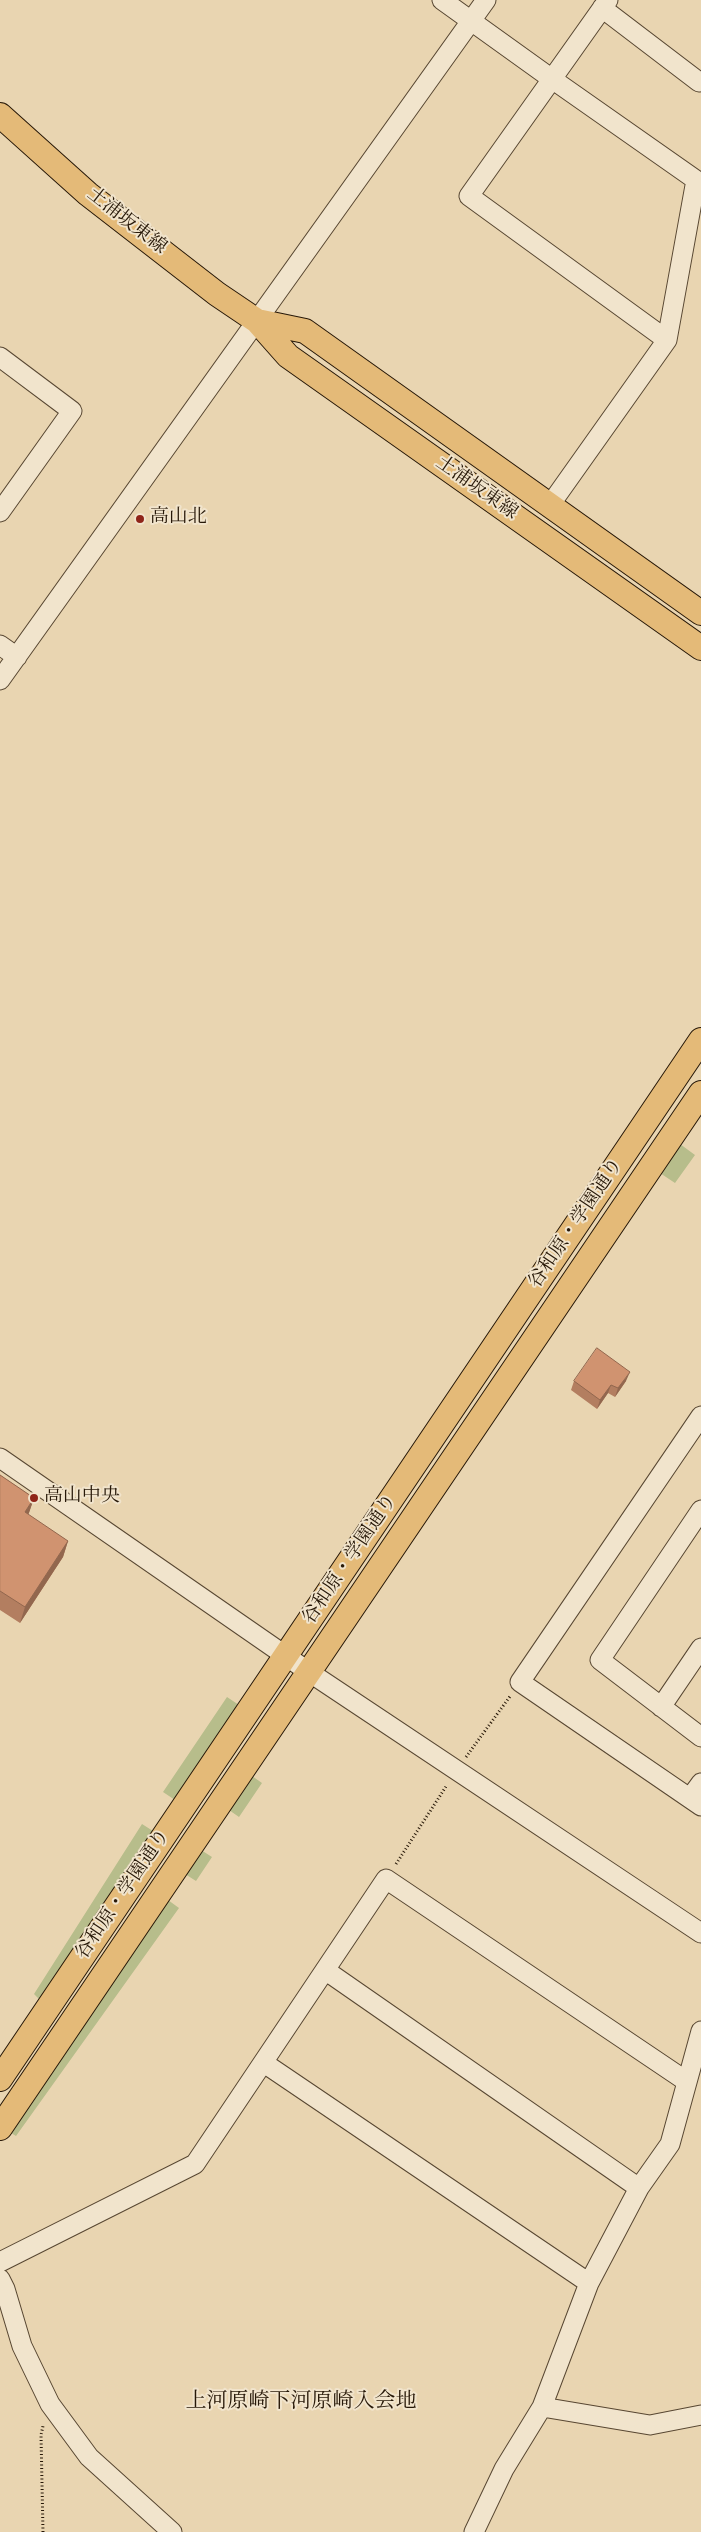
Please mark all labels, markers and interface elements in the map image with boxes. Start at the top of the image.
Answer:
street label: 土浦坂東線 [82,184,170,260]
street label: 土浦坂東線 [431,452,521,526]
place label: 高山北 [150,508,207,530]
marker: 高山北 [134,513,146,525]
street label: 谷和原・学園通り [525,1155,629,1293]
place label: 高山中央 [44,1487,120,1509]
street label: 谷和原・学園通り [299,1491,403,1629]
marker: 高山中央 [28,1492,40,1504]
street label: 谷和原・学園通り [72,1826,176,1964]
district label: 上河原崎下河原崎入会地 [186,2390,416,2416]

